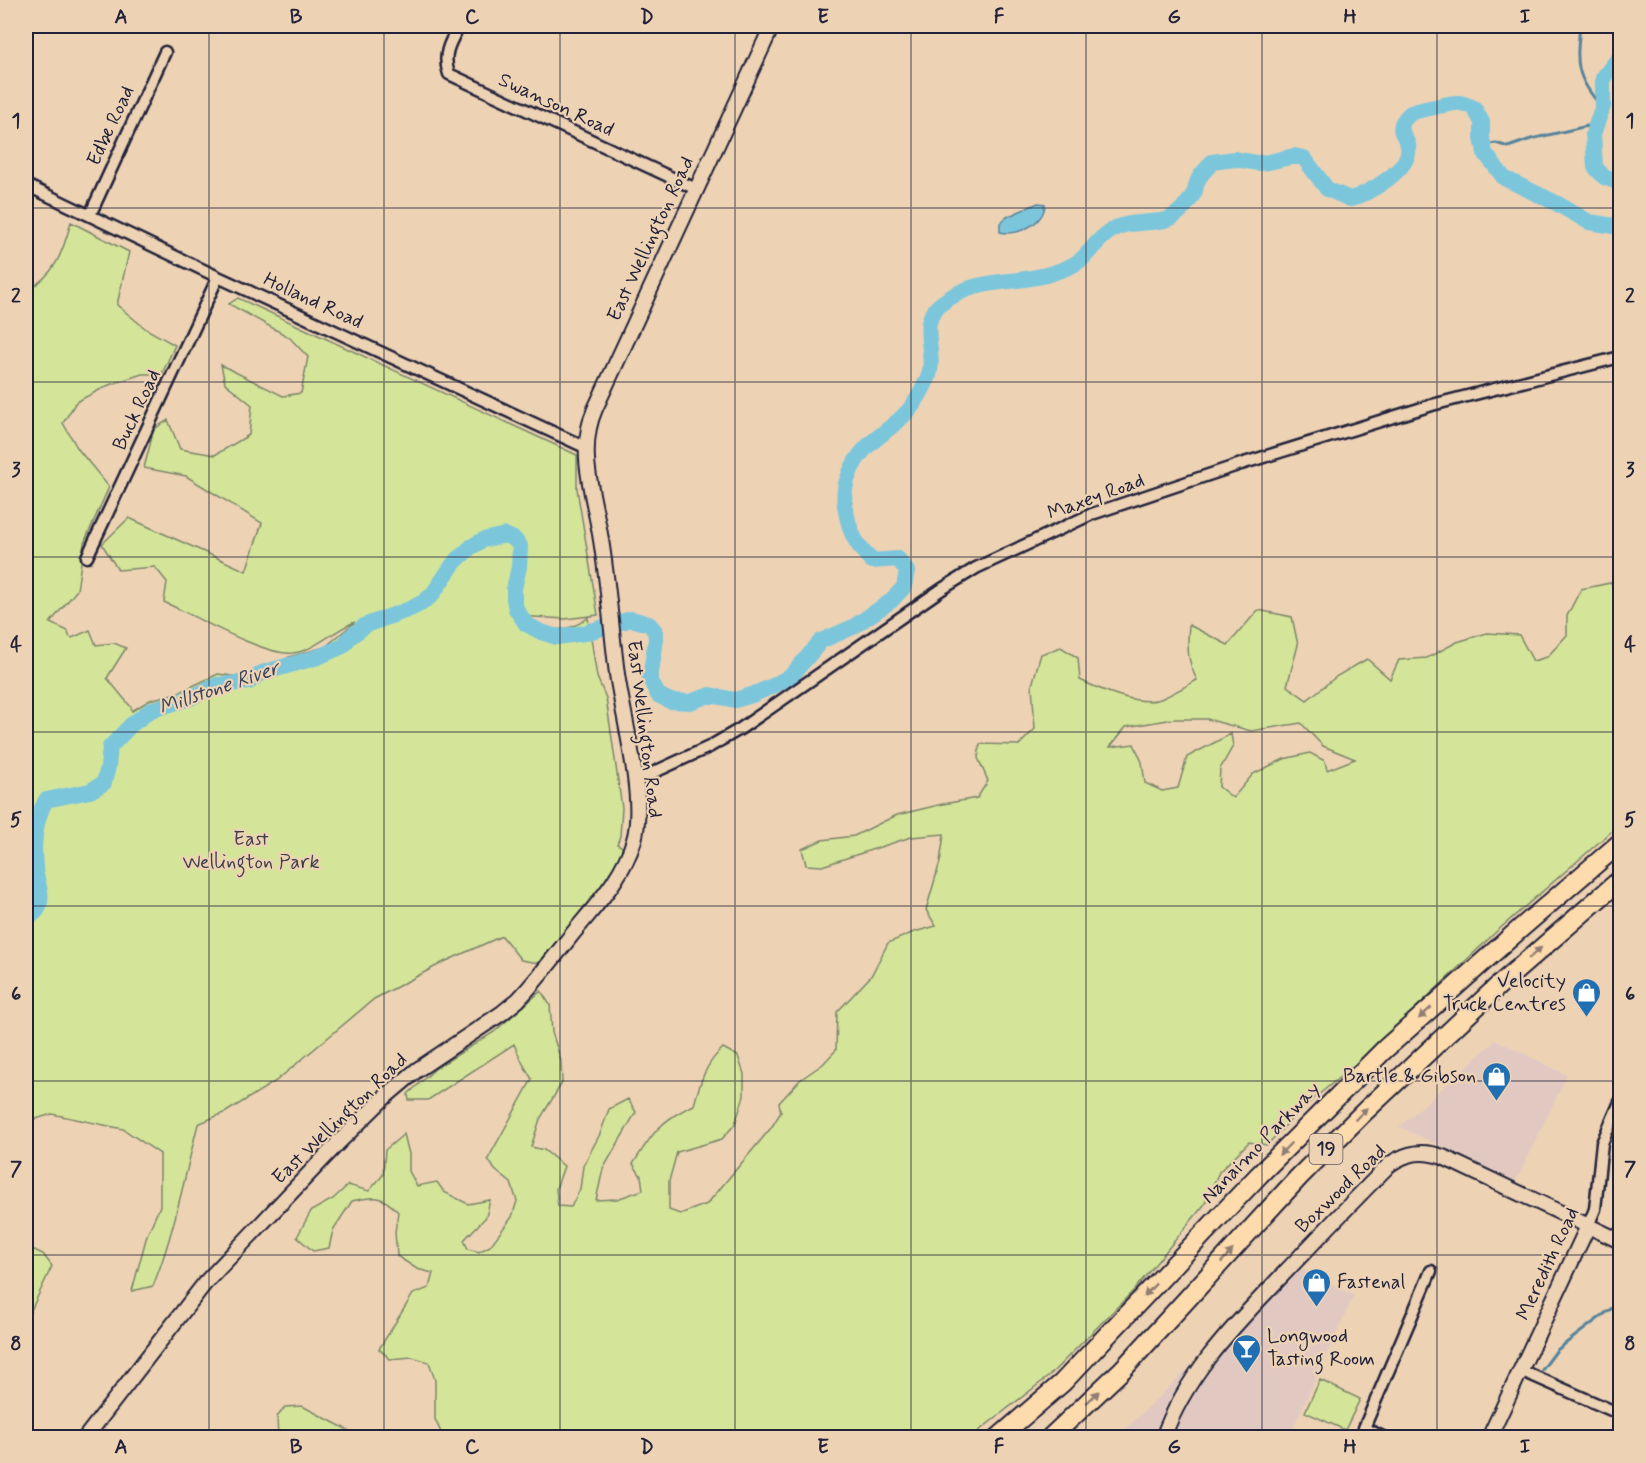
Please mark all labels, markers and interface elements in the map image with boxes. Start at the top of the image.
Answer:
text: A [114,4,128,31]
text: B [290,4,303,31]
text: C [465,4,480,31]
text: D [640,4,654,31]
text: E [817,4,829,31]
text: F [994,4,1005,31]
text: G [1167,4,1181,31]
text: H [1343,4,1357,31]
text: I [1520,4,1530,31]
street label: Swanson Road [494,66,618,144]
street label: Edbe Road [81,82,141,170]
text: 1 [12,108,20,135]
text: 1 [1626,108,1634,135]
street label: East Wellington Road [601,152,703,327]
street label: Holland Road [259,266,367,336]
text: 2 [11,283,21,310]
text: 2 [1625,283,1635,310]
street label: Buck Road [107,365,167,455]
text: 3 [11,457,21,484]
text: 3 [1625,457,1635,484]
street label: Maxey Road [1044,467,1148,527]
text: 4 [10,632,22,659]
text: 4 [1624,632,1636,659]
street label: East Wellington Road [618,639,668,820]
water label: Millstone River [155,654,285,722]
text: 5 [10,807,22,834]
text: 5 [1624,807,1636,834]
park label: East Wellington Park [182,826,320,878]
one-way arrow [1527,947,1542,960]
place label: Velocity Truck Centres [1443,968,1566,1018]
shop icon: Velocity Truck Centres [1571,976,1603,1018]
text: 6 [11,981,21,1008]
text: 6 [1625,981,1635,1008]
one-way arrow [1418,1006,1433,1019]
street label: East Wellington Road [266,1047,415,1192]
shop icon: Bartle & Gibson [1481,1060,1513,1102]
place label: Bartle & Gibson [1343,1063,1476,1090]
street label: Nanaimo Parkway [1196,1076,1326,1210]
one-way arrow [1354,1108,1368,1122]
road number: 19 [1310,1134,1342,1164]
street label: Boxwood Road [1290,1139,1392,1239]
one-way arrow [1277,1142,1292,1156]
text: 7 [10,1156,22,1183]
text: 7 [1624,1156,1636,1183]
street label: Meredith Road [1510,1203,1586,1325]
one-way arrow [1220,1248,1234,1263]
shop icon: Fastenal [1300,1266,1332,1308]
place label: Fastenal [1337,1269,1406,1296]
one-way arrow [1144,1282,1157,1297]
place label: Longwood Tasting Room [1267,1323,1375,1375]
text: 8 [10,1331,22,1358]
text: 8 [1624,1331,1636,1358]
bar icon: Longwood Tasting Room [1230,1332,1262,1374]
one-way arrow [1085,1390,1100,1404]
text: A [114,1434,128,1461]
text: B [290,1434,303,1461]
text: C [465,1434,480,1461]
text: D [640,1434,654,1461]
text: E [817,1434,829,1461]
text: F [994,1434,1005,1461]
text: G [1167,1434,1181,1461]
text: H [1343,1434,1357,1461]
text: I [1520,1434,1530,1461]

